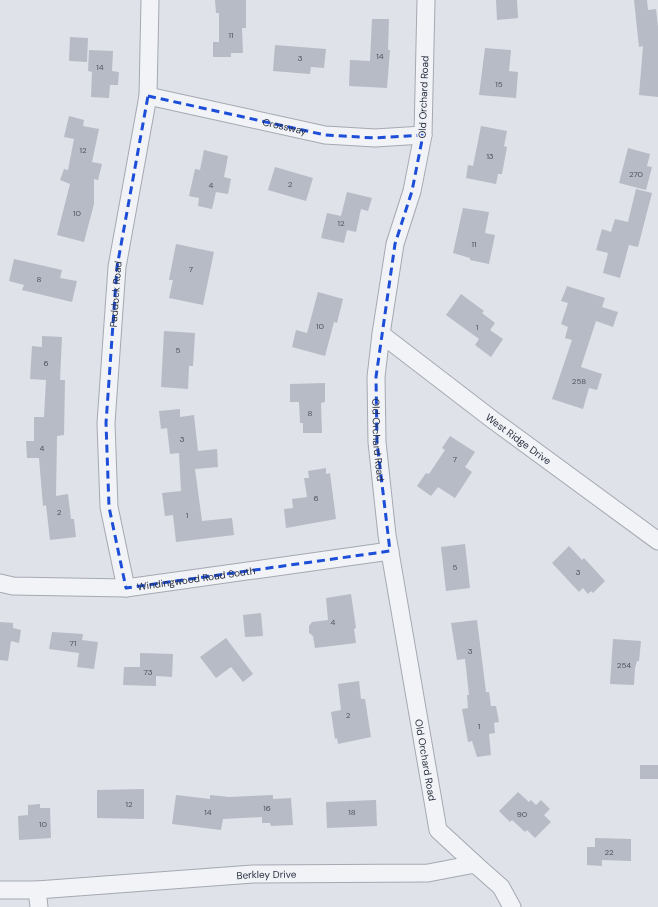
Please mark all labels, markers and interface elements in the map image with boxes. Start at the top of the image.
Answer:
house number: 11 [229,30,234,40]
house number: 14 [376,51,384,61]
house number: 3 [298,53,303,63]
street label: Old Orchard Road [416,55,431,139]
house number: 14 [96,62,104,72]
house number: 15 [495,79,503,89]
street label: Crossway [261,115,308,138]
house number: 12 [79,145,87,155]
house number: 13 [486,151,494,161]
house number: 270 [629,169,644,179]
house number: 2 [288,179,293,189]
house number: 4 [209,180,214,190]
house number: 10 [73,208,82,218]
house number: 12 [337,218,345,228]
house number: 11 [472,239,477,249]
street label: Paddock Road [107,260,125,328]
house number: 7 [189,264,193,274]
house number: 8 [37,274,42,284]
house number: 10 [316,321,325,331]
house number: 1 [476,322,478,332]
house number: 5 [176,345,181,355]
house number: 6 [43,358,49,368]
house number: 258 [572,376,586,386]
street label: Old Orchard Road [369,398,387,482]
house number: 8 [308,408,313,418]
street label: West Ridge Drive [483,411,554,468]
house number: 3 [180,434,185,444]
house number: 4 [40,443,45,453]
house number: 7 [453,454,457,464]
house number: 6 [313,493,319,503]
house number: 2 [57,507,62,517]
house number: 1 [186,510,188,520]
house number: 5 [453,562,458,572]
street label: Windingwood Road South [136,564,256,593]
house number: 3 [576,567,581,577]
house number: 4 [331,617,336,627]
house number: 71 [70,638,76,648]
house number: 3 [468,646,473,656]
house number: 254 [617,660,631,670]
house number: 73 [144,667,153,677]
house number: 2 [346,710,351,720]
street label: Old Orchard Road [412,718,439,802]
house number: 1 [478,721,480,731]
house number: 12 [125,799,133,809]
house number: 16 [263,803,271,813]
house number: 14 [204,807,212,817]
house number: 18 [348,807,356,817]
house number: 90 [517,809,528,819]
house number: 10 [39,819,48,829]
house number: 22 [604,847,614,857]
street label: Berkley Drive [236,868,297,882]

